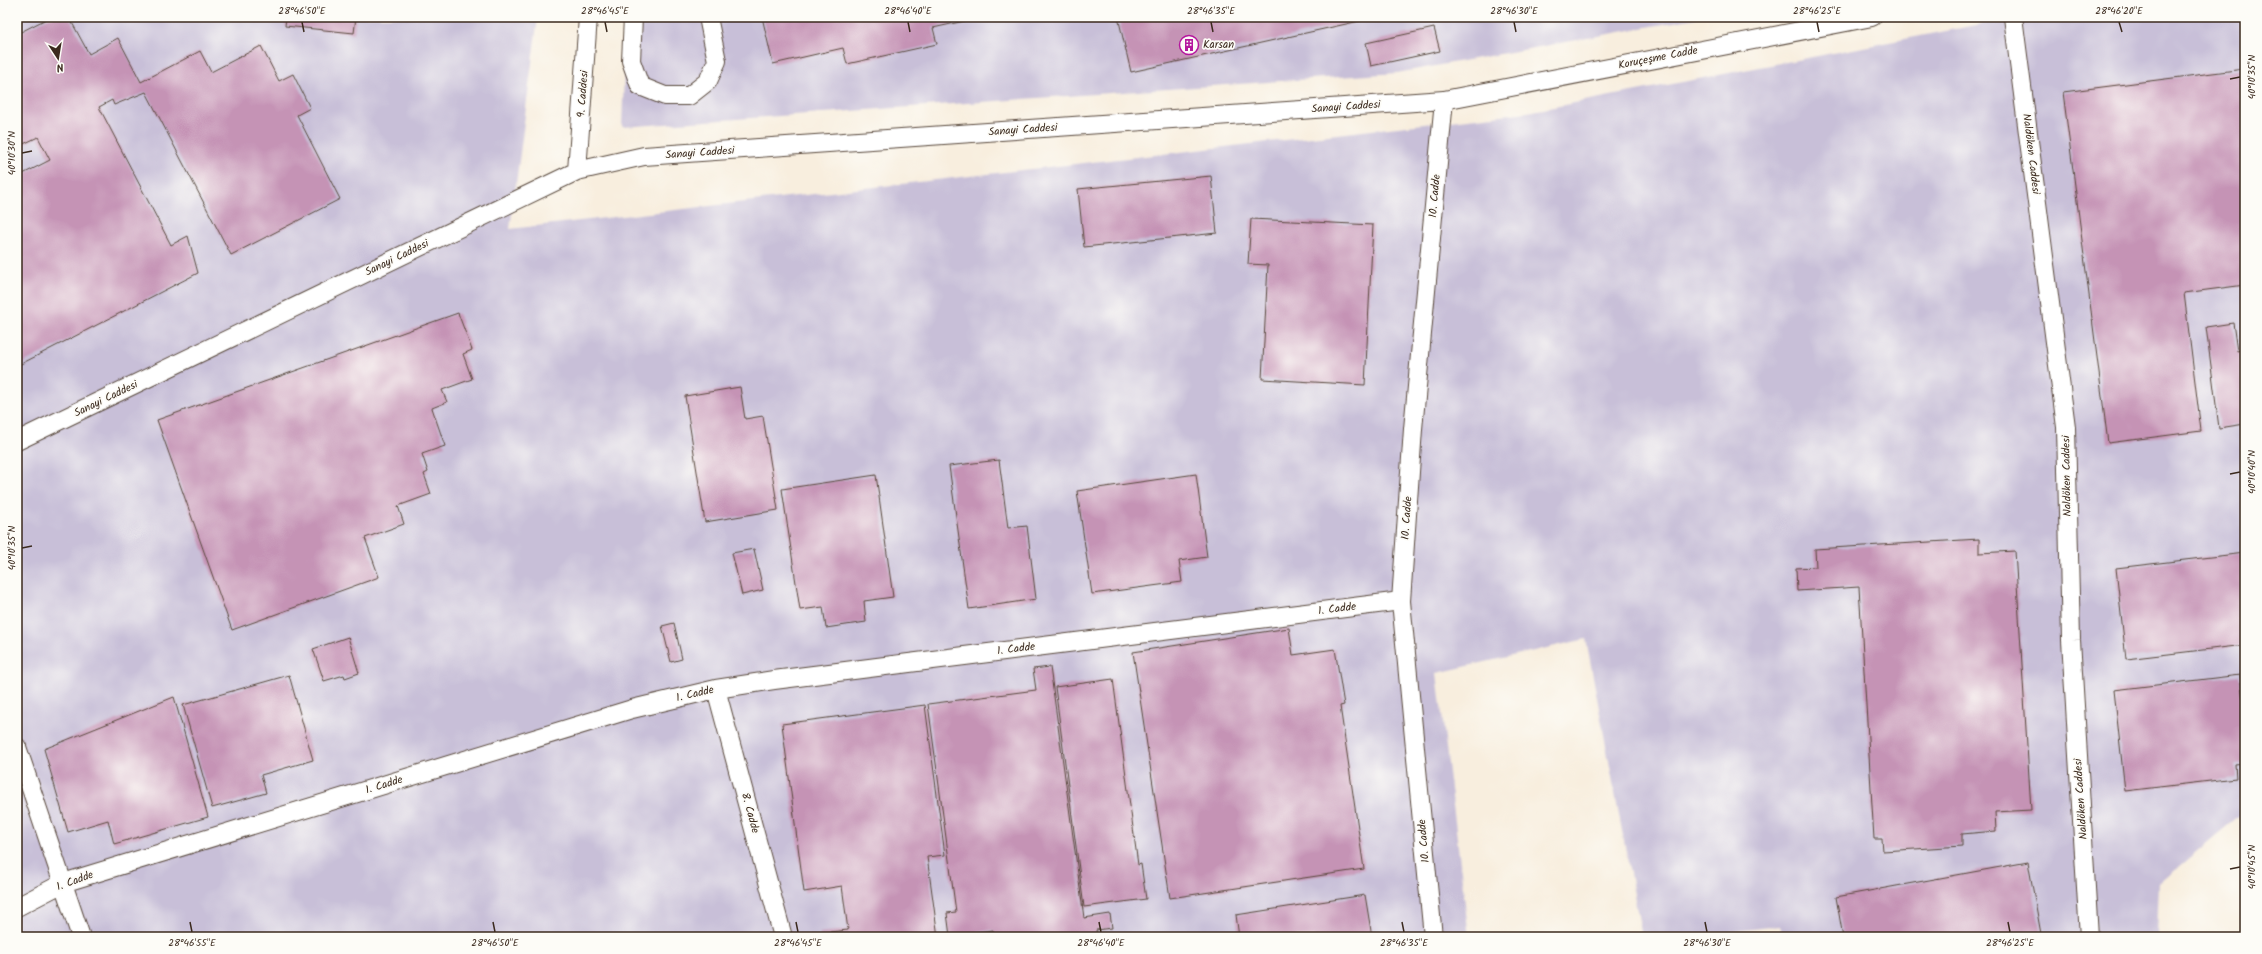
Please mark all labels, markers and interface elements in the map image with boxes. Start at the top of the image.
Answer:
text: 28°46'50"E [278,3,327,19]
text: 28°46'45"E [581,3,630,19]
text: 28°46'40"E [884,3,933,19]
text: 28°46'35"E [1187,3,1236,19]
text: 28°46'30"E [1490,3,1539,19]
text: 28°46'25"E [1793,3,1842,19]
text: 28°46'20"E [2095,3,2144,19]
building icon: Karsan [1178,34,1200,56]
place label: Karsan [1203,36,1234,54]
north arrow [38,38,78,78]
street label: Koruçeşme Cadde [1617,41,1699,75]
text: 40°10'35"N [2244,54,2260,99]
text: N [55,57,65,76]
street label: 9. Caddesi [572,69,594,118]
street label: Sanayi Caddesi [1311,96,1382,118]
street label: Naldöken Caddesi [2017,113,2045,196]
street label: Sanayi Caddesi [988,119,1059,141]
text: 40°10'30"N [4,131,20,175]
street label: Sanayi Caddesi [665,142,736,164]
street label: 10. Cadde [1424,173,1446,219]
street label: Sanayi Caddesi [362,235,432,281]
street label: Sanayi Caddesi [71,376,141,422]
street label: Naldöken Caddesi [2057,435,2077,517]
text: 40°10'40"N [2244,450,2260,494]
street label: 10. Cadde [1396,496,1418,540]
text: 40°10'35"N [4,525,20,570]
street label: 1. Cadde [1317,598,1357,620]
street label: 1. Cadde [996,638,1036,660]
street label: 1. Cadde [674,681,716,707]
street label: Naldöken Caddesi [2069,758,2093,840]
street label: 1. Cadde [363,771,405,799]
street label: 8. Cadde [736,791,764,835]
street label: 10. Cadde [1413,818,1435,864]
text: 40°10'45"N [2244,845,2260,889]
street label: 1. Cadde [54,866,96,896]
text: 28°46'55"E [168,935,217,951]
text: 28°46'50"E [471,935,520,951]
text: 28°46'45"E [774,935,823,951]
text: 28°46'40"E [1077,935,1126,951]
text: 28°46'35"E [1380,935,1429,951]
text: 28°46'30"E [1683,935,1732,951]
text: 28°46'25"E [1986,935,2035,951]

